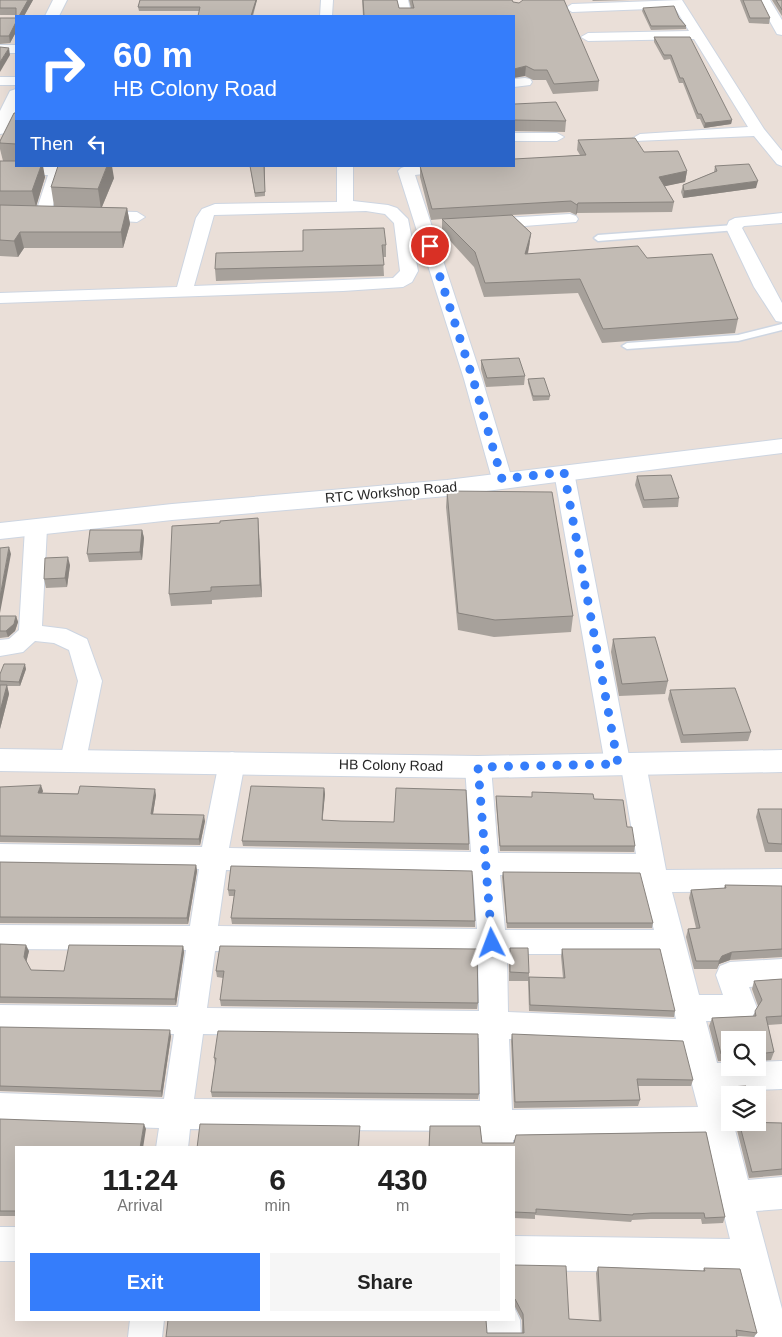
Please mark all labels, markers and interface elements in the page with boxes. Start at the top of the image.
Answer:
icon: right [30,35,95,100]
text: 60 m [113,35,193,74]
text: HB Colony Road [113,76,277,101]
icon: left [83,130,111,158]
text: Then [30,133,73,154]
pin [409,225,451,267]
icon: arrive [416,232,444,260]
street label: RTC Workshop Road [324,478,458,506]
street label: HB Colony Road [339,756,443,774]
position arrow [465,916,517,968]
map controls [721,1031,766,1131]
button: search [721,1031,766,1076]
button: layers [721,1086,766,1131]
text: 11:24 [102,1163,177,1196]
text: 6 [269,1163,286,1196]
text: 430 [378,1163,428,1196]
text: Arrival [117,1197,162,1214]
text: min [265,1197,290,1214]
text: m [396,1197,409,1214]
button: Exit [30,1253,260,1311]
button: Share [270,1253,500,1311]

